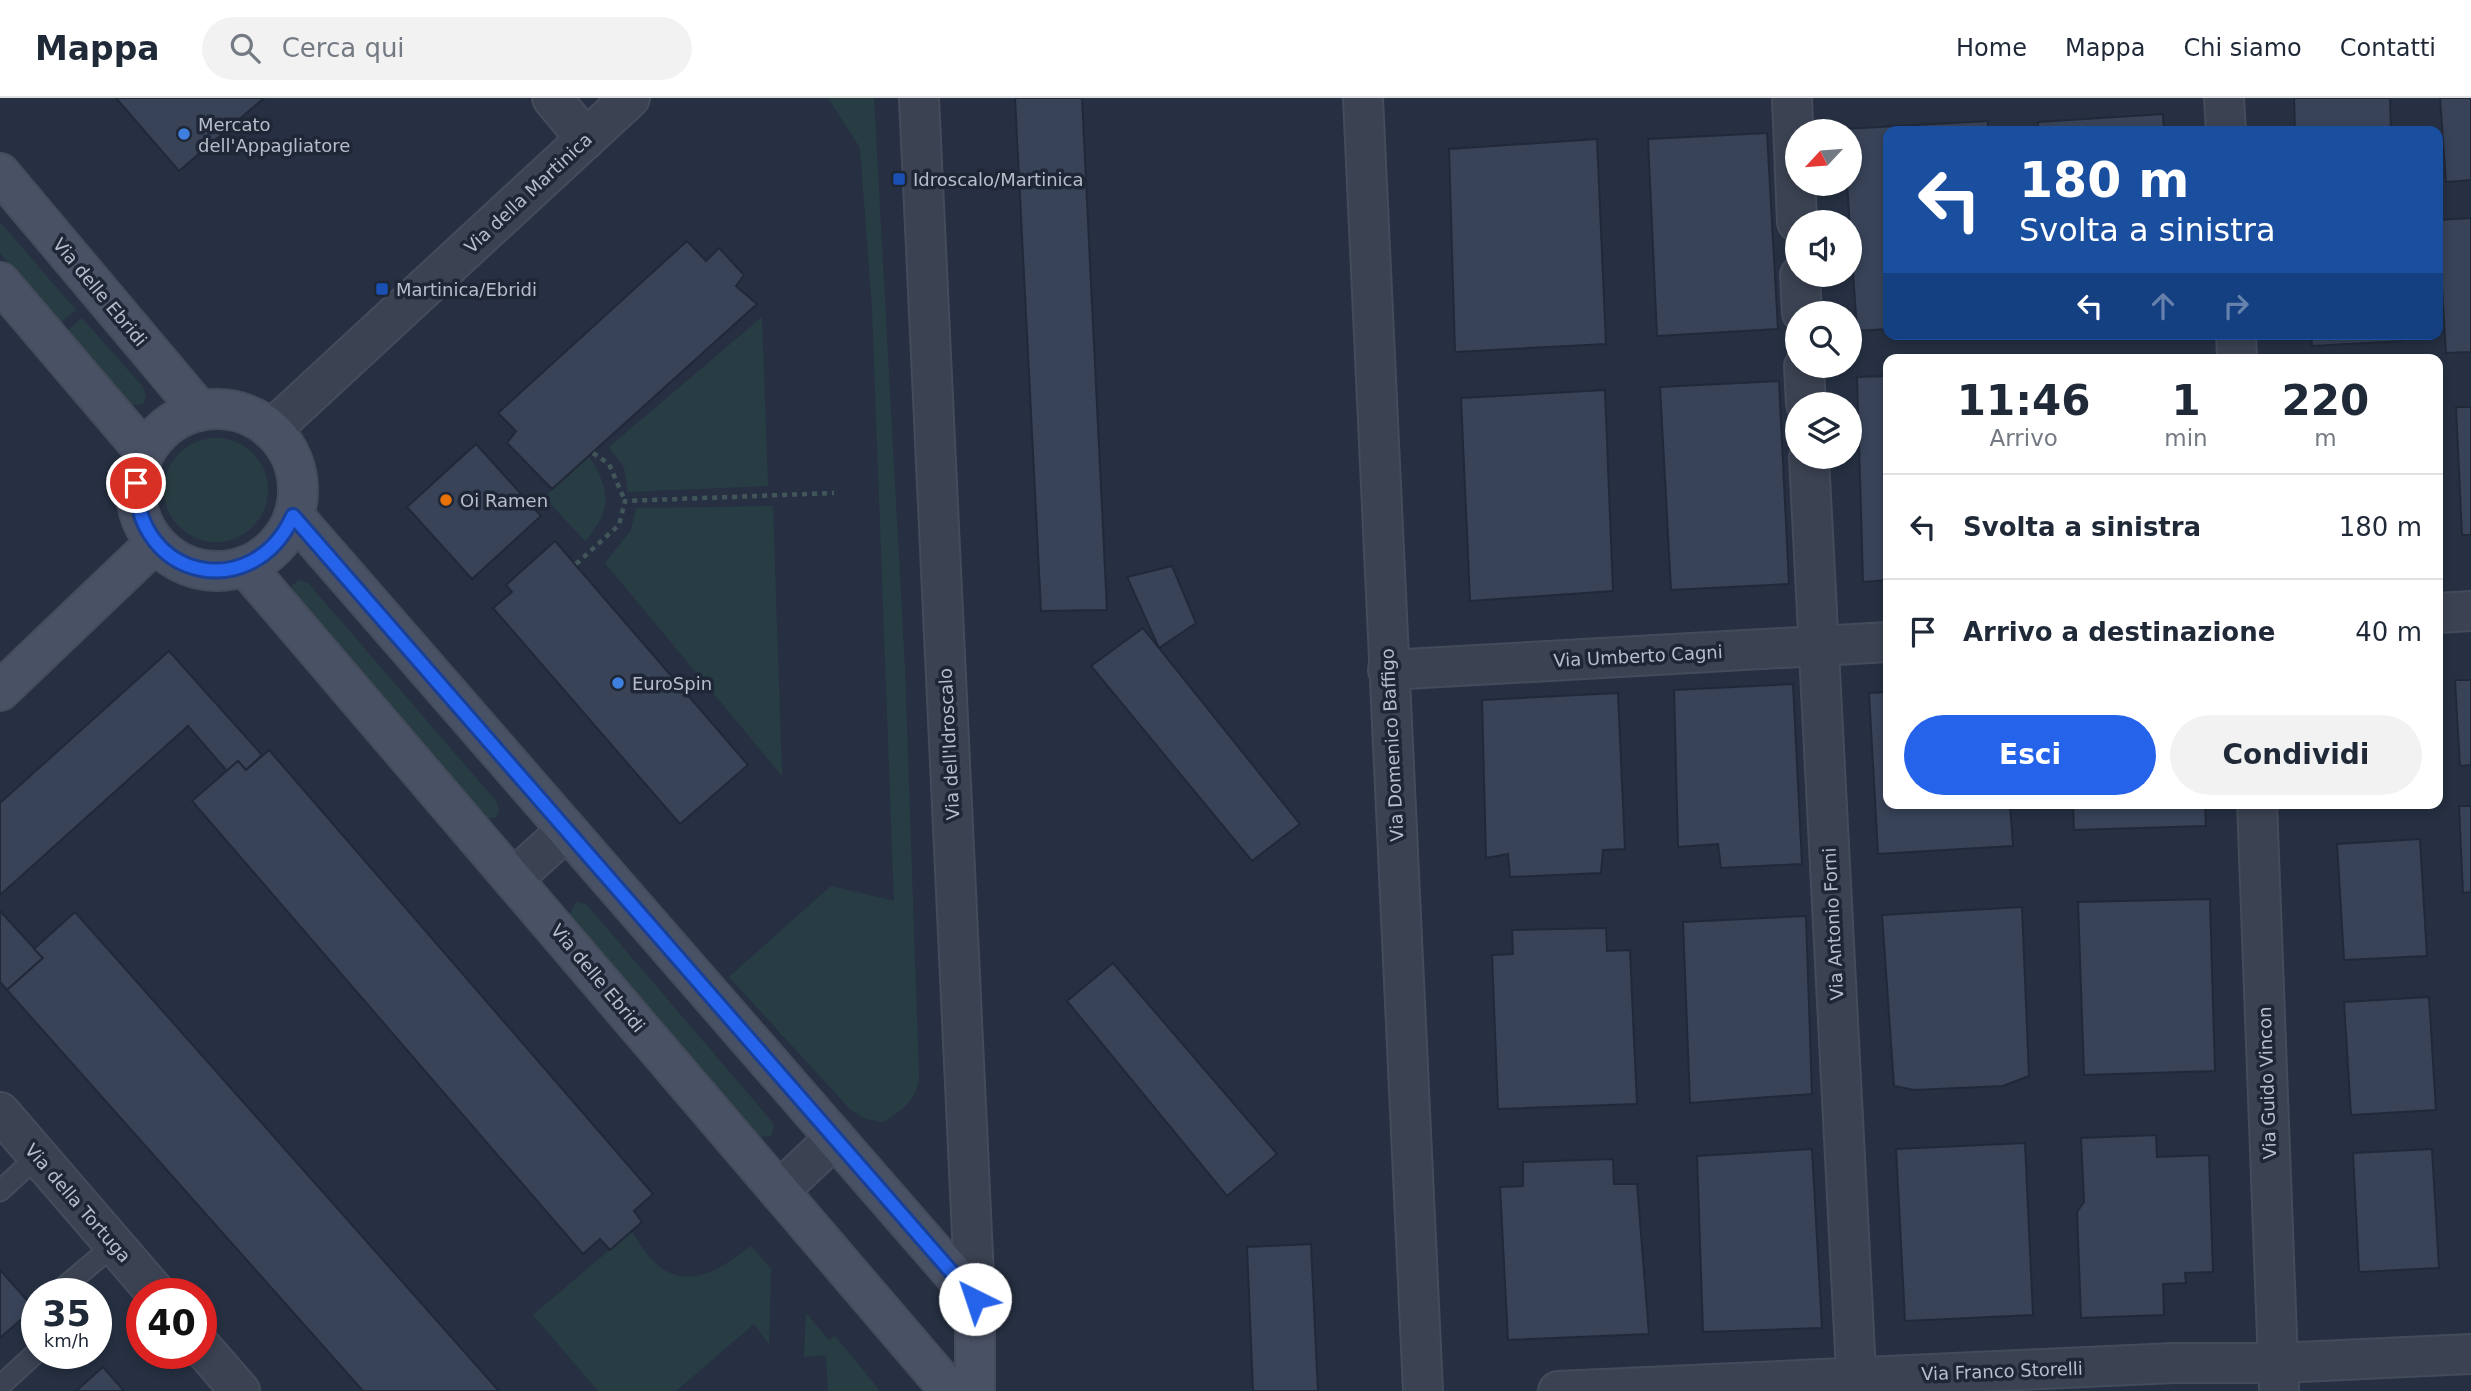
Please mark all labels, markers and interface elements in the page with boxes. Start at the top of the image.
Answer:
search box [202,17,692,80]
text: Mappa [35,29,160,68]
icon: search [226,29,264,67]
text: Cerca qui [282,33,405,63]
text: Home [1956,34,2027,62]
text: Mappa [2065,34,2146,62]
text: Chi siamo [2184,34,2302,62]
text: Contatti [2340,34,2436,62]
place label: Mercato dell'Appagliatore [198,114,350,156]
north arrow [1785,119,1862,196]
map controls [1785,119,1862,469]
marker: Mercato dell'Appagliatore [176,126,192,142]
street label: Via della Martinica [460,129,596,257]
text: 180 m [2019,152,2189,209]
icon: left [1904,154,1995,245]
place label: Idroscalo/Martinica [913,169,1084,190]
marker: Idroscalo/Martinica [891,171,907,187]
button: sound [1785,210,1862,287]
text: Svolta a sinistra [2019,211,2276,249]
street label: Via delle Ebridi [49,234,151,350]
place label: Martinica/Ebridi [396,279,537,300]
marker: Martinica/Ebridi [374,281,390,297]
icon: left [2071,287,2109,325]
icon: ahead [2144,287,2182,325]
icon: right [2217,287,2255,325]
button: search [1785,301,1862,378]
text: 11:46 [1957,376,2091,425]
text: 1 [2171,376,2201,425]
text: 220 [2282,376,2369,425]
button: layers [1785,392,1862,469]
text: Arrivo [1990,425,2058,451]
text: min [2164,425,2208,451]
text: m [2314,425,2337,451]
pin [106,453,166,513]
icon: arrive [117,464,155,502]
place label: Oi Ramen [460,490,548,511]
marker: Oi Ramen [438,492,454,508]
icon: left [1904,508,1942,546]
text: Svolta a sinistra [1963,512,2201,542]
text: 180 m [2339,512,2422,542]
icon: arrive [1904,613,1942,651]
text: Arrivo a destinazione [1963,617,2275,647]
text: 40 m [2355,617,2422,647]
street label: Via Umberto Cagni [1553,641,1723,671]
street label: Via Domenico Baffigo [1376,648,1408,842]
street label: Via dell'Idroscalo [935,667,963,821]
place label: EuroSpin [632,673,712,694]
marker: EuroSpin [610,675,626,691]
button: Esci [1904,715,2156,795]
button: Condividi [2170,715,2422,795]
street label: Via Antonio Forni [1819,847,1847,1001]
street label: Via delle Ebridi [547,920,649,1036]
street label: Via Guido Vincon [2254,1006,2280,1160]
street label: Via della Tortuga [21,1139,135,1267]
position arrow [938,1262,1012,1336]
speed limit sign: 40 [126,1278,217,1369]
text: 35 [42,1294,91,1334]
text: km/h [44,1330,89,1351]
street label: Via Franco Storelli [1921,1358,2083,1384]

